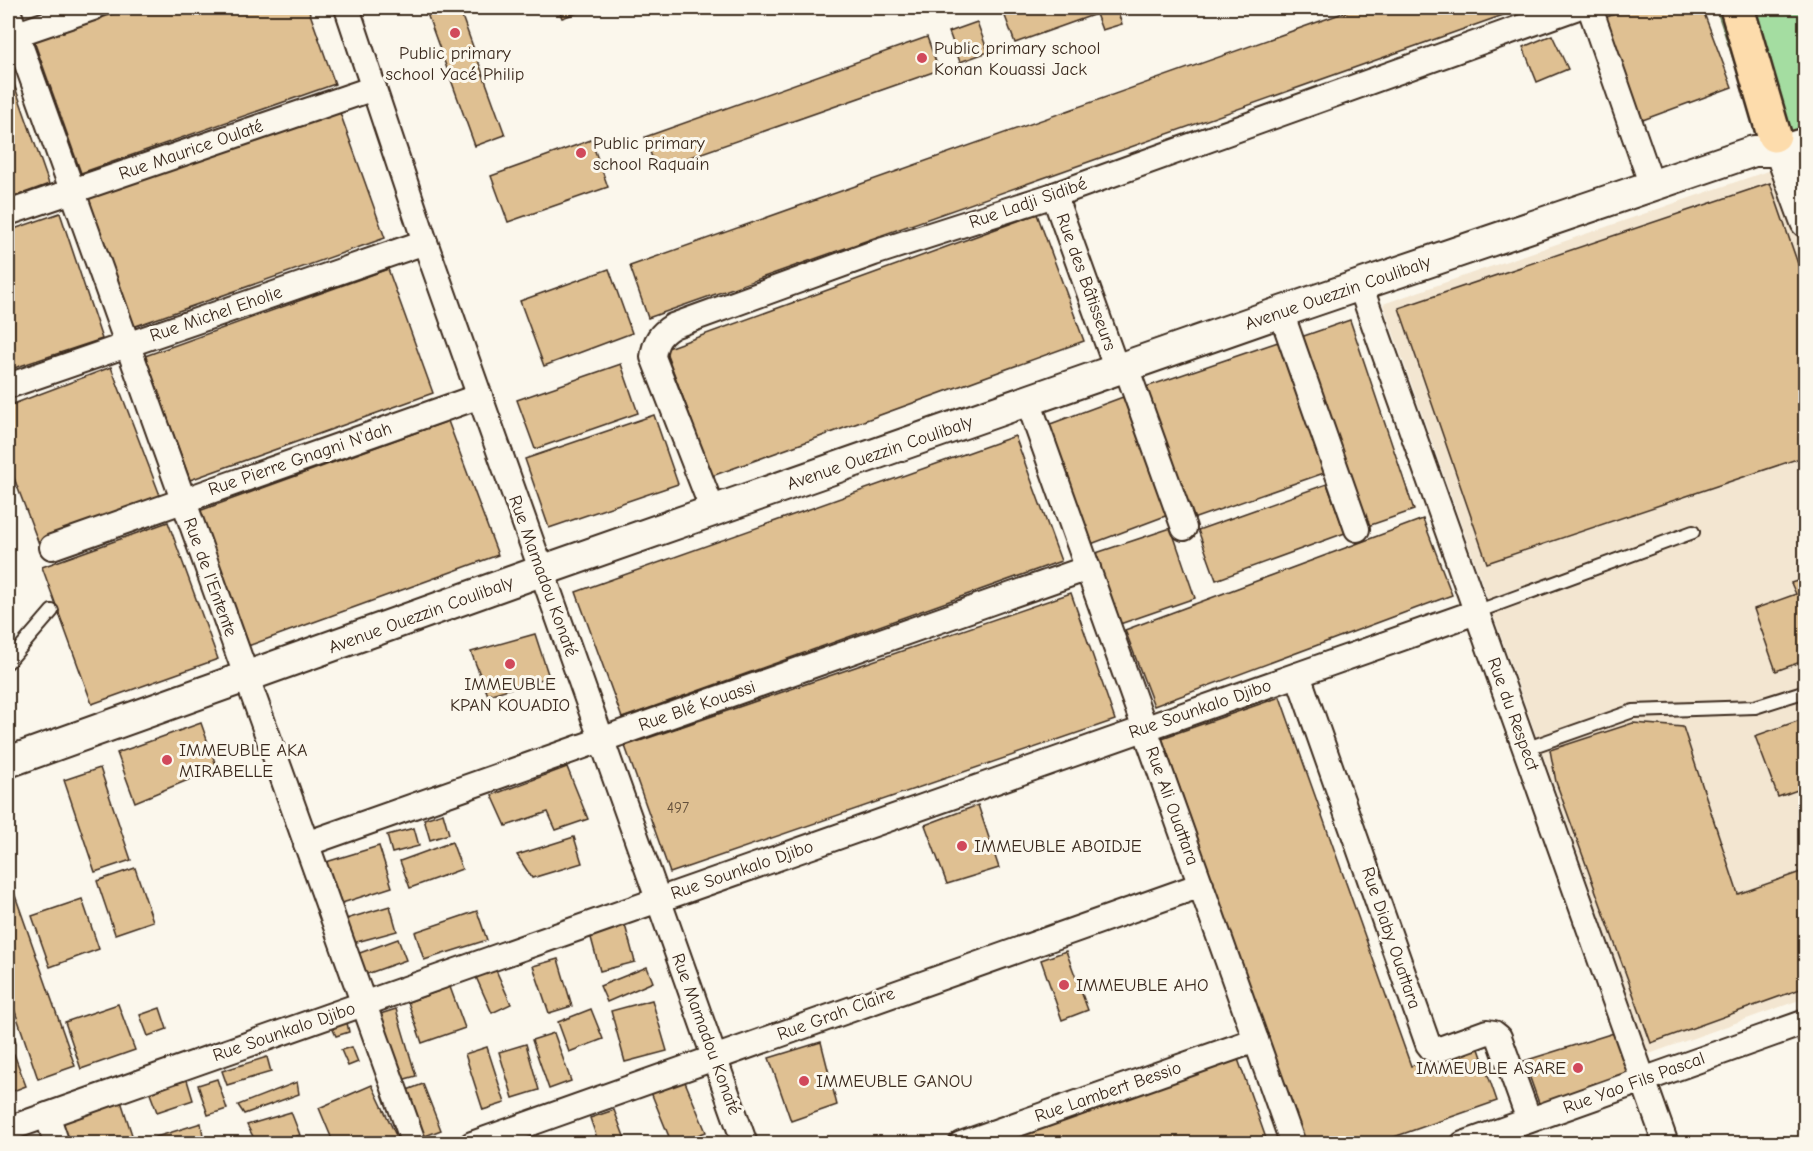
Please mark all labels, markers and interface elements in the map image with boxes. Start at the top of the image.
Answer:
marker: Public primary school Yacé Philip [448,26,462,40]
place label: Public primary school Konan Kouassi Jack [934,38,1101,80]
place label: Public primary school Yacé Philip [386,43,524,85]
marker: Public primary school Konan Kouassi Jack [915,51,929,65]
street label: Rue Maurice Oulaté [116,115,266,185]
place label: Public primary school Raquain [593,133,709,175]
marker: Public primary school Raquain [574,146,588,160]
street label: Rue Ladji Sidibé [966,173,1090,233]
street label: Rue des Bâtisseurs [1051,211,1121,353]
street label: Avenue Ouezzin Coulibaly [1242,251,1435,335]
street label: Rue Michel Eholie [147,282,285,346]
street label: Avenue Ouezzin Coulibaly [784,411,977,495]
street label: Rue Pierre Gnagni N'dah [205,418,395,500]
street label: Rue Mamadou Konaté [504,492,582,660]
street label: Rue de l'Entente [179,515,241,639]
street label: Avenue Ouezzin Coulibaly [326,571,517,658]
street label: Rue du Respect [1483,654,1544,774]
marker: IMMEUBLE KPAN KOUADIO [503,657,517,671]
place label: IMMEUBLE KPAN KOUADIO [450,674,570,716]
street label: Rue Sounkalo Djibo [1126,675,1274,743]
street label: Rue Blé Kouassi [636,676,758,736]
place label: IMMEUBLE AKA MIRABELLE [179,740,308,782]
street label: Rue Ali Ouattara [1141,744,1203,868]
marker: IMMEUBLE AKA MIRABELLE [160,753,174,767]
house number: 497 [667,799,689,817]
street label: Rue Sounkalo Djibo [668,836,816,904]
place label: IMMEUBLE ABOIDJE [974,836,1142,857]
marker: IMMEUBLE ABOIDJE [955,839,969,853]
street label: Rue Diaby Ouattara [1357,864,1425,1012]
street label: Rue Mamadou Konaté [667,950,745,1118]
place label: IMMEUBLE AHO [1076,975,1209,996]
marker: IMMEUBLE AHO [1057,978,1071,992]
street label: Rue Grah Claire [774,983,898,1045]
street label: Rue Sounkalo Djibo [210,998,358,1066]
street label: Rue Yao Fils Pascal [1560,1048,1708,1118]
street label: Rue Lambert Bessio [1032,1057,1184,1127]
place label: IMMEUBLE ASARE [1416,1058,1566,1079]
marker: IMMEUBLE ASARE [1571,1061,1585,1075]
place label: IMMEUBLE GANOU [816,1071,973,1092]
marker: IMMEUBLE GANOU [797,1074,811,1088]

